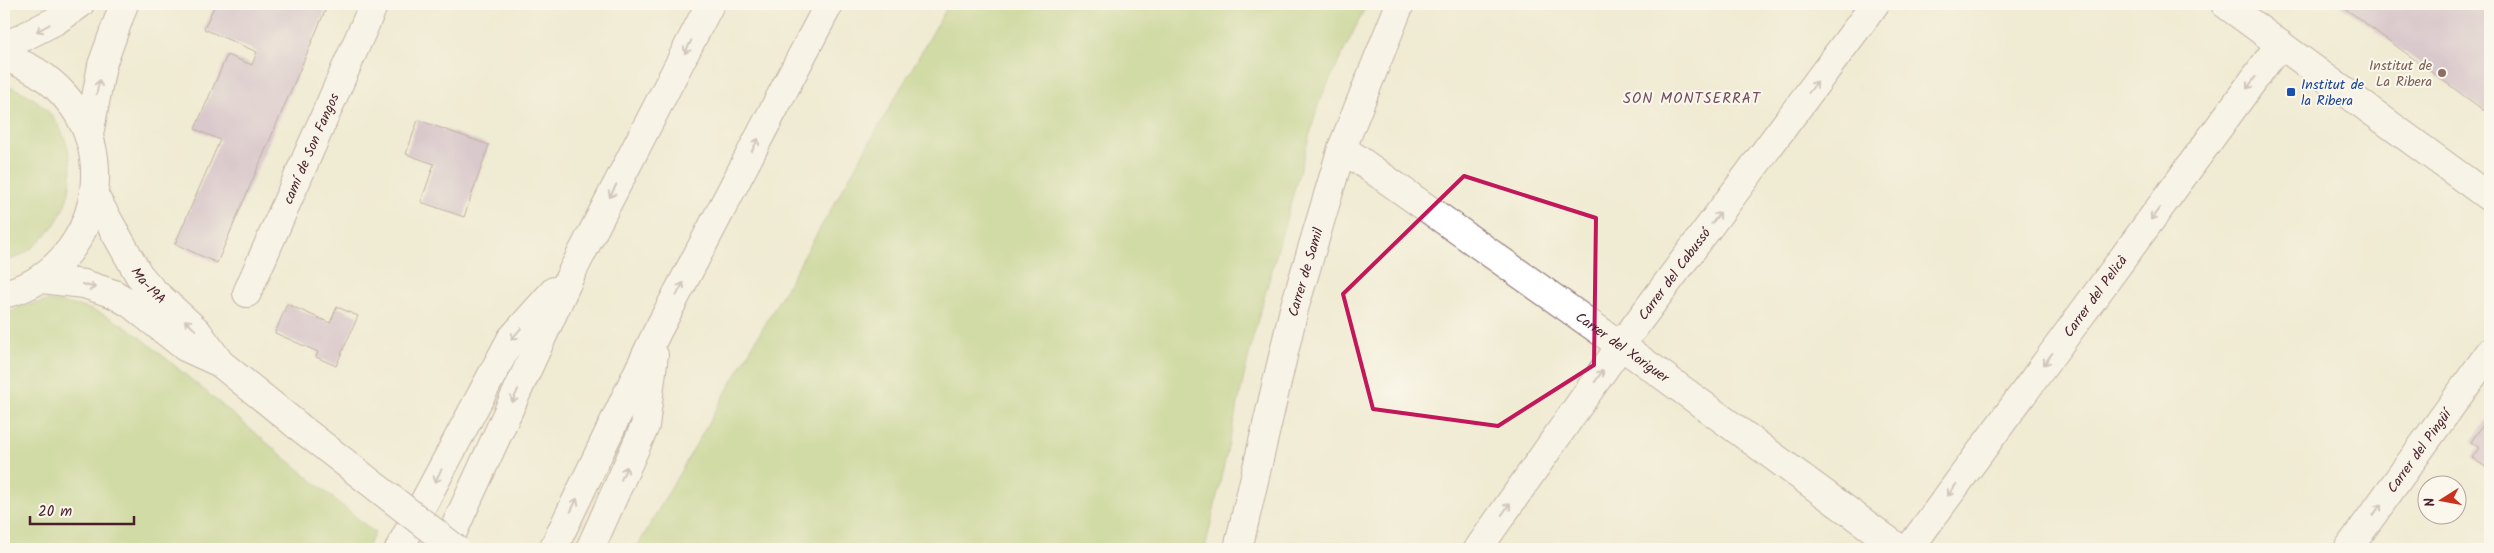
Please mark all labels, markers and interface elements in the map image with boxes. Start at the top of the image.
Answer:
one-way arrow [37,23,51,33]
one-way arrow [683,39,692,54]
place label: Institut de La Ribera [2369,55,2433,93]
marker: Institut de La Ribera [2436,67,2448,79]
place label: Institut de la Ribera [2301,74,2365,112]
one-way arrow [2246,76,2256,90]
one-way arrow [93,79,103,95]
one-way arrow [1808,80,1818,94]
marker: Institut de la Ribera [2285,86,2297,98]
district label: SON MONTSERRAT [1623,87,1762,111]
street label: camí de Son Fangos [277,90,346,208]
one-way arrow [751,138,760,153]
one-way arrow [608,184,618,199]
one-way arrow [2150,207,2160,221]
one-way arrow [1711,211,1722,225]
street label: Carrer del Cabussó [1633,223,1717,325]
street label: Carrer de Samil [1283,225,1330,319]
street label: Carrer del Pelicà [2058,251,2133,342]
street label: Ma-19A [125,263,171,310]
one-way arrow [81,281,97,291]
one-way arrow [675,282,685,296]
street label: Carrer del Xoriguer [1571,307,1675,390]
one-way arrow [183,319,196,331]
one-way arrow [510,327,522,340]
one-way arrow [2043,352,2053,366]
one-way arrow [1594,370,1604,384]
one-way arrow [510,388,520,403]
street label: Carrer del Pingüí [2382,403,2459,498]
one-way arrow [620,466,630,481]
one-way arrow [433,468,442,483]
north arrow [2416,476,2466,526]
one-way arrow [1947,483,1957,497]
scale bar [30,493,134,525]
text: N [2419,496,2442,509]
one-way arrow [570,498,579,513]
text: 20 m [38,500,72,524]
one-way arrow [1501,503,1511,517]
one-way arrow [2372,503,2382,517]

